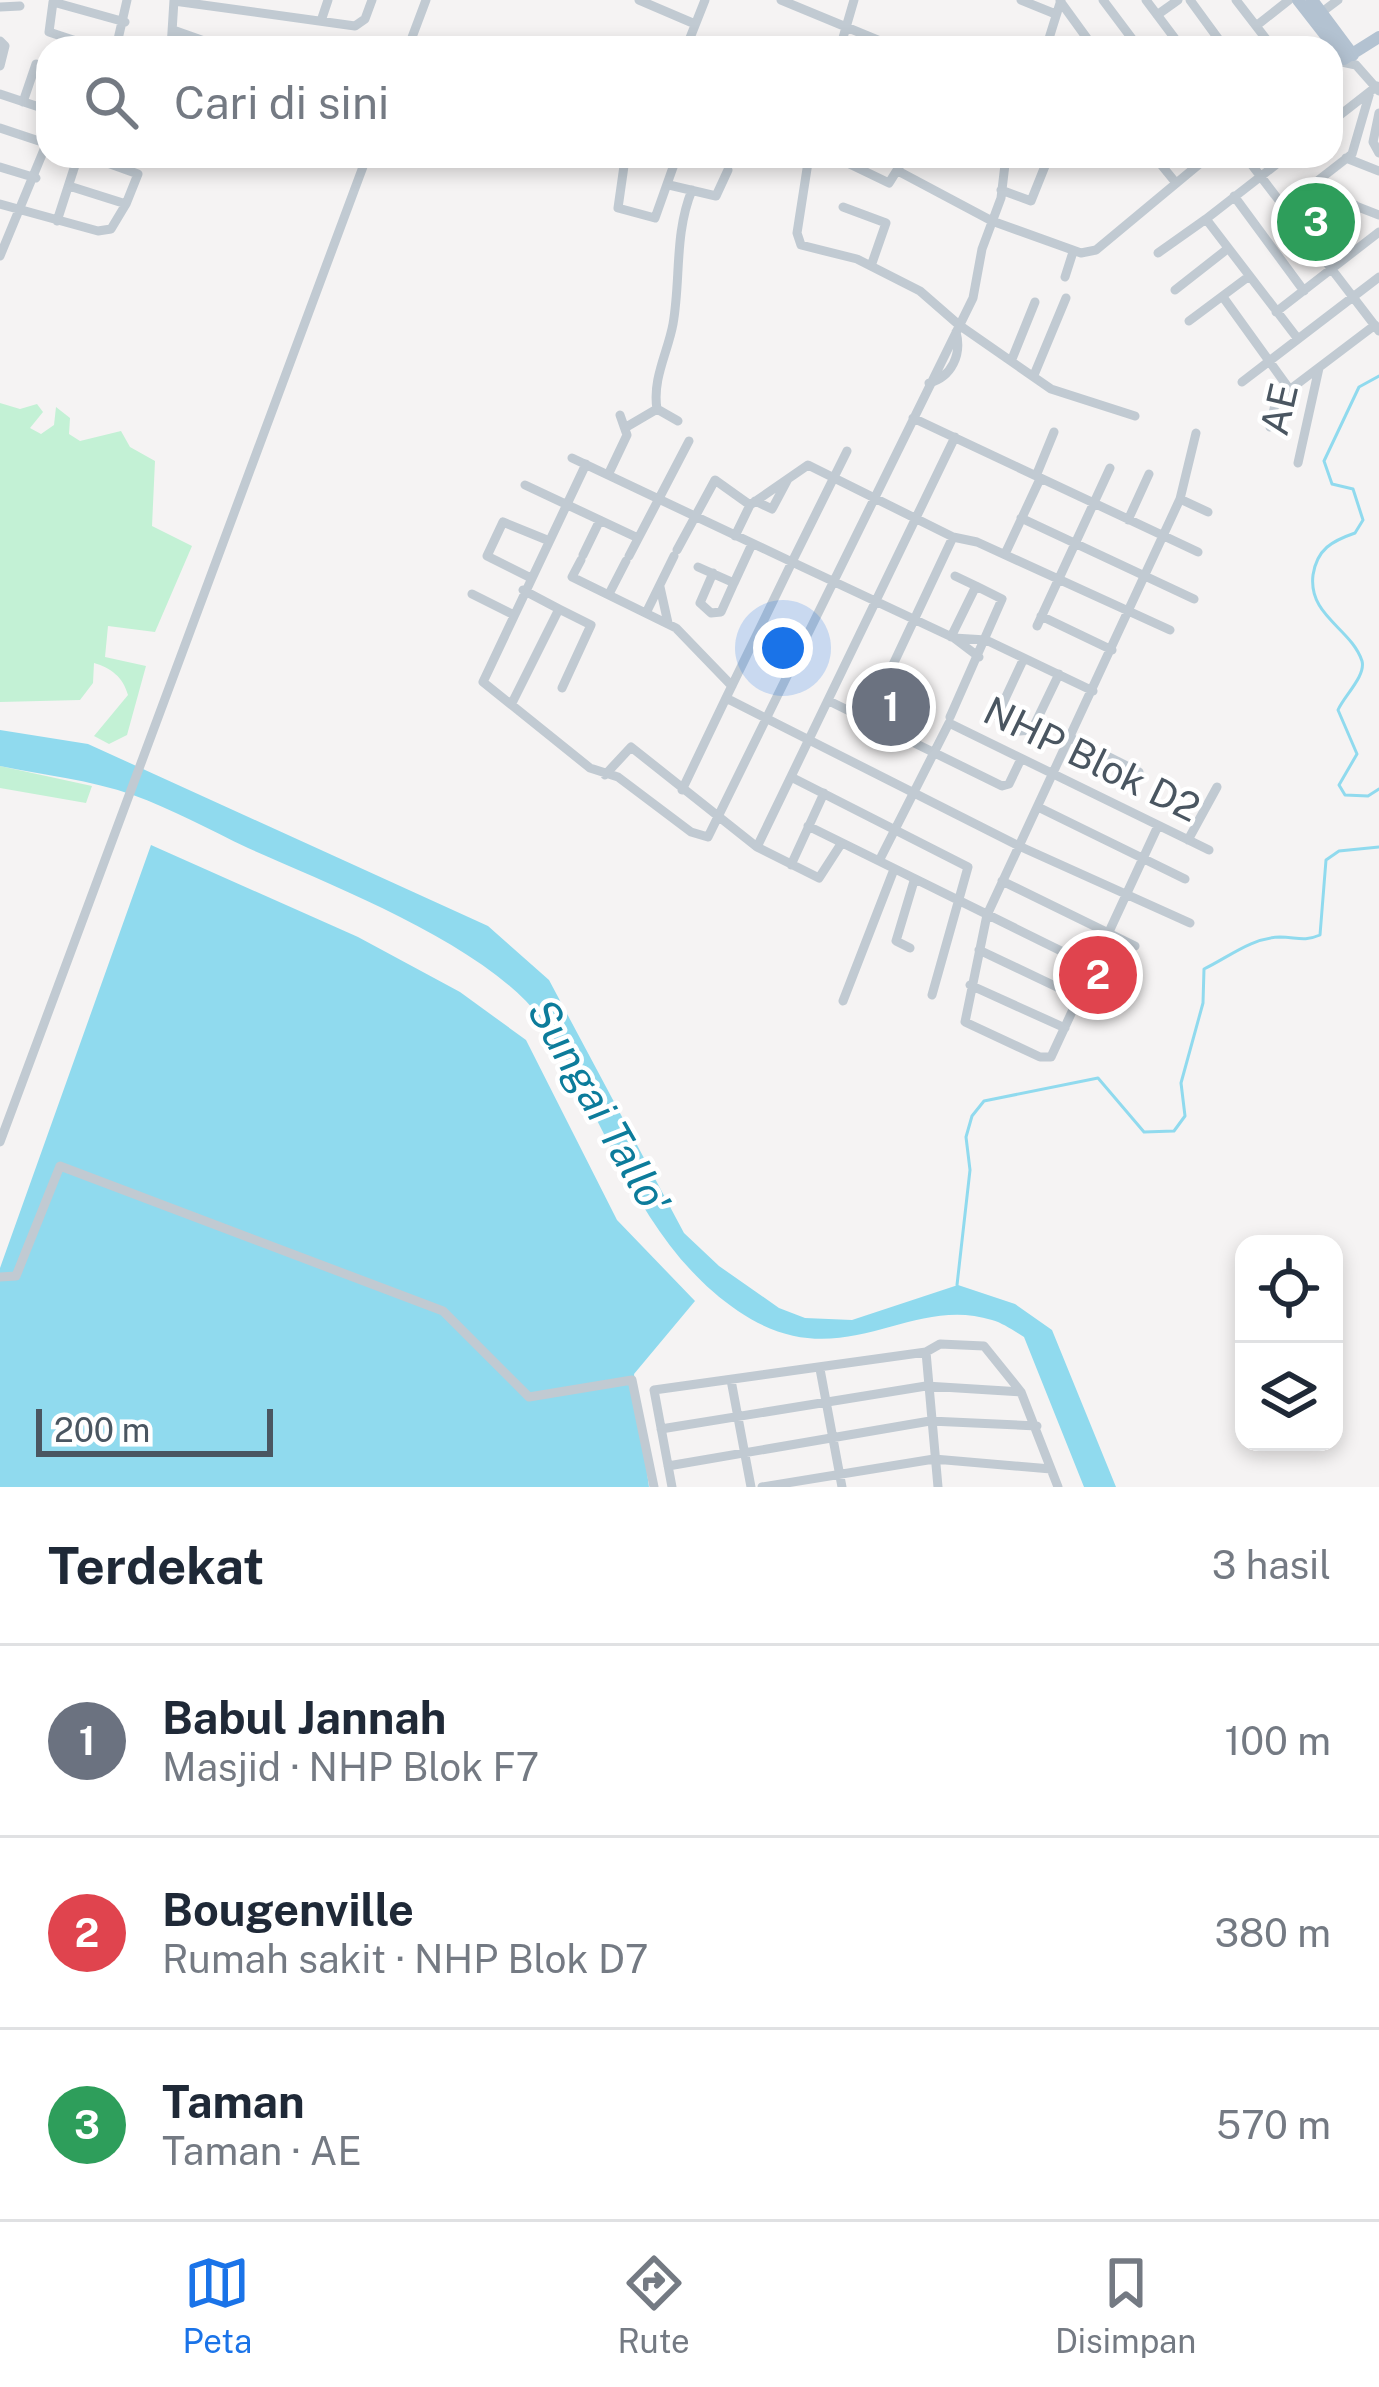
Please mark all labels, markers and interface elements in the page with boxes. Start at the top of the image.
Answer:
search box [36,36,1343,168]
icon: search [78,69,144,135]
text: Cari di sini [174,76,389,129]
pin: 3 [1277,177,1355,267]
street label: AE [1251,379,1307,439]
your location [753,618,813,678]
pin: 1 [852,662,930,752]
street label: NHP Blok D2 [977,687,1207,831]
pin: 2 [1059,930,1137,1020]
water label: Sungai Tallo' [518,990,681,1222]
map controls [1235,1235,1343,1451]
button: locate [1235,1235,1343,1343]
button: layers [1235,1343,1343,1451]
scale bar [36,1403,273,1456]
text: 200 m [54,1411,150,1449]
text: Terdekat [48,1536,264,1595]
text: 3 hasil [1212,1542,1331,1588]
text: Babul Jannah [162,1691,446,1744]
text: 1 [79,1718,95,1764]
text: 100 m [1224,1718,1331,1764]
text: Masjid · NHP Blok F7 [162,1744,539,1790]
text: Bougenville [162,1883,414,1936]
text: 2 [75,1910,99,1956]
text: 380 m [1215,1910,1331,1956]
text: Rumah sakit · NHP Blok D7 [162,1936,648,1982]
text: Taman [162,2075,305,2128]
text: 3 [74,2102,100,2148]
text: 570 m [1216,2102,1331,2148]
text: Taman · AE [162,2128,362,2174]
tab: Peta [183,2250,252,2360]
tab: Rute [617,2250,690,2360]
tab: Disimpan [1055,2250,1196,2360]

